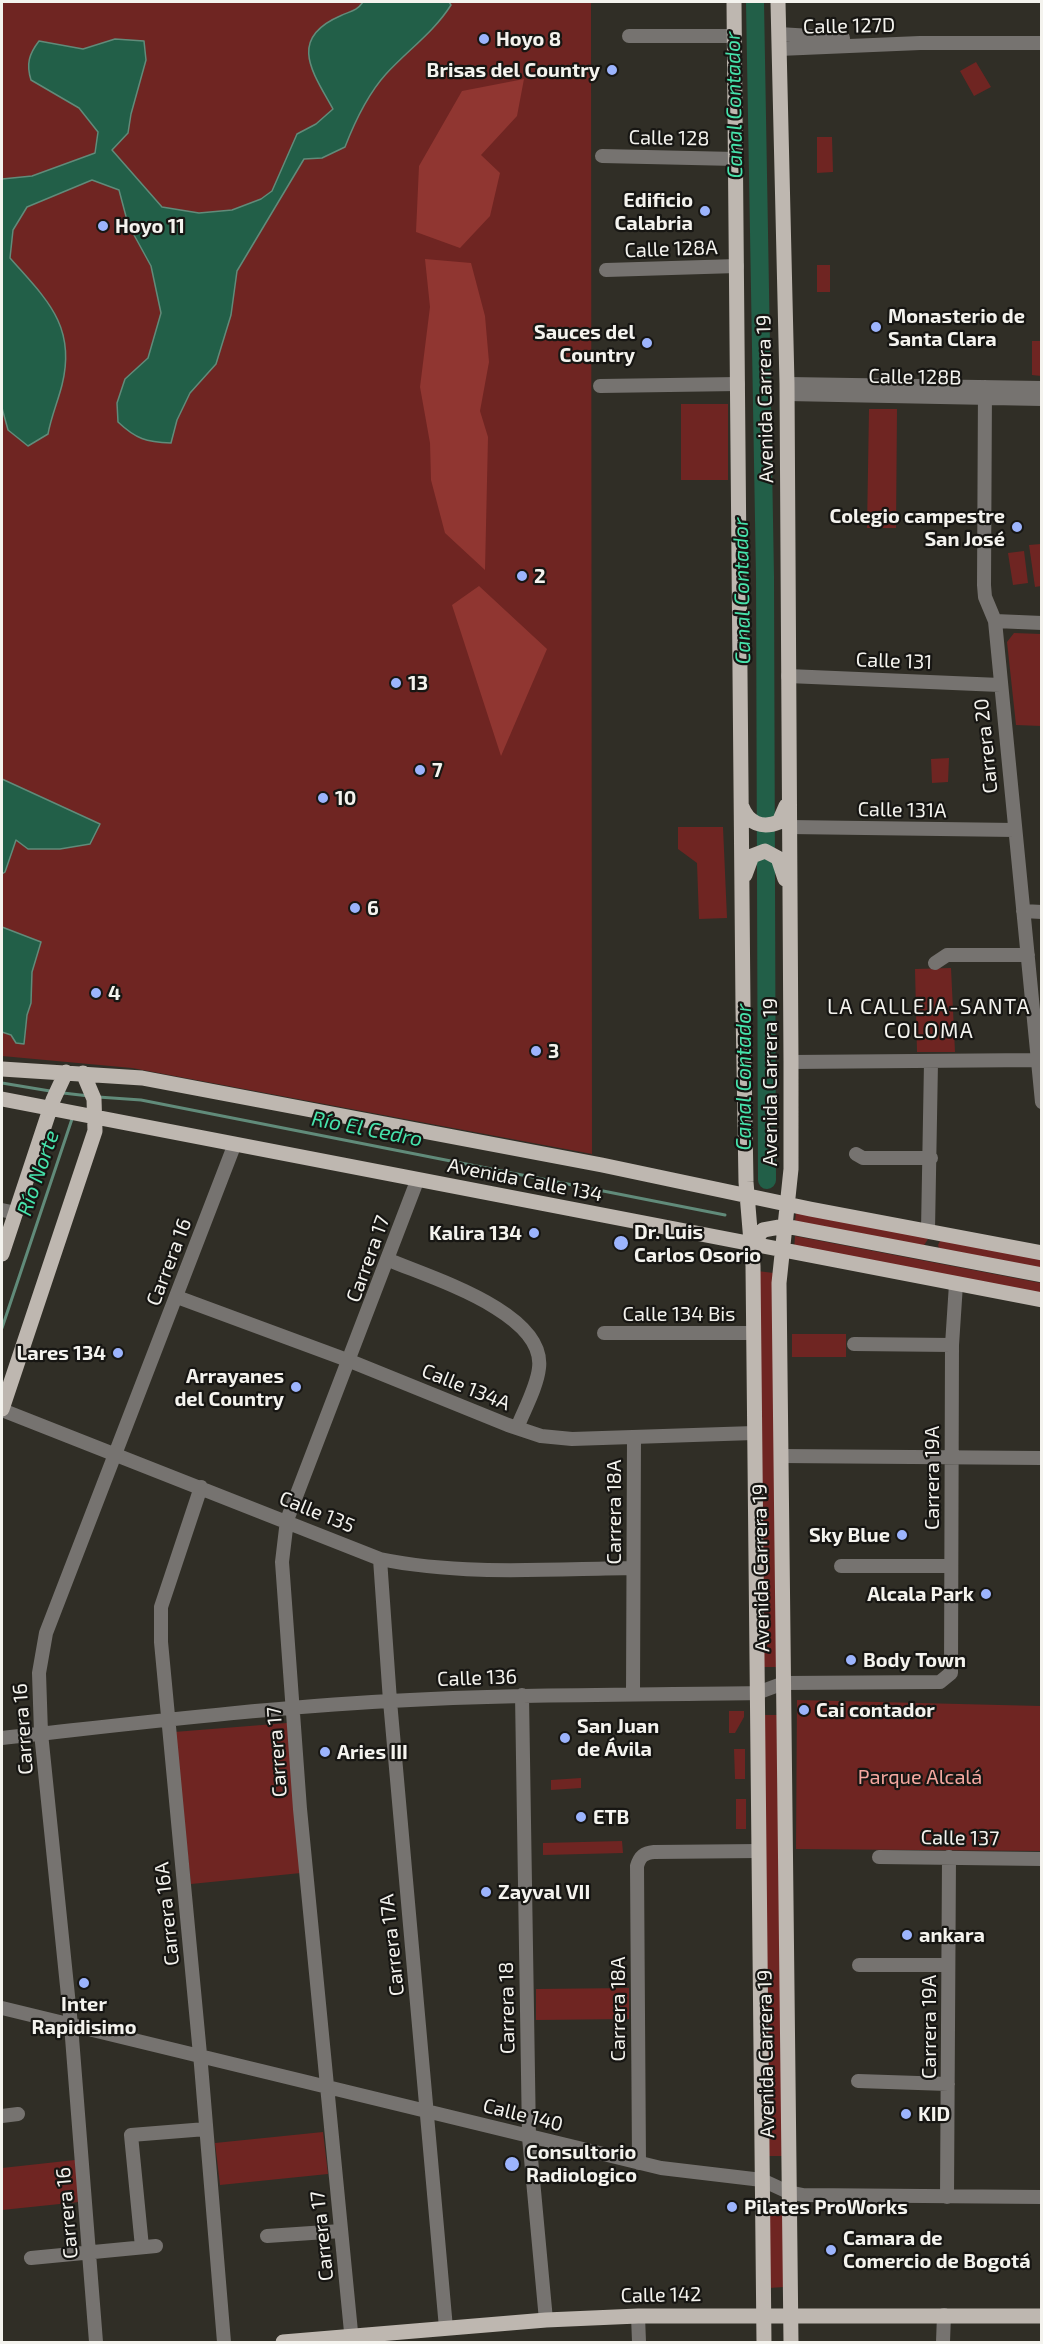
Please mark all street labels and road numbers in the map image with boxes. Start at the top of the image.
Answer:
street label: Calle 127D [803,13,895,39]
street label: Calle 128 [628,125,710,151]
street label: Calle 128A [624,235,718,263]
street label: Avenida Carrera 19 [752,315,778,483]
street label: Calle 128B [868,364,962,390]
street label: Calle 131 [855,648,933,674]
street label: Carrera 20 [969,697,1003,795]
street label: Calle 131A [857,797,947,823]
street label: Avenida Carrera 19 [758,998,782,1166]
street label: Avenida Calle 134 [445,1153,605,1207]
street label: Carrera 17 [341,1212,395,1306]
street label: Carrera 16 [141,1215,197,1309]
street label: Calle 134 Bis [623,1302,735,1326]
street label: Calle 134A [418,1358,514,1416]
street label: Carrera 19A [920,1426,944,1530]
street label: Carrera 18A [602,1460,626,1564]
street label: Avenida Carrera 19 [748,1484,774,1652]
street label: Calle 135 [276,1486,358,1538]
street label: Calle 136 [437,1665,517,1691]
street label: Carrera 16 [8,1682,38,1776]
street label: Carrera 17 [262,1706,292,1798]
street label: Calle 137 [920,1825,1000,1851]
street label: Carrera 16A [150,1861,184,1967]
street label: Carrera 17A [375,1893,409,1997]
street label: Carrera 18A [606,1957,630,2061]
street label: Carrera 18 [494,1962,520,2054]
street label: Avenida Carrera 19 [753,1970,779,2138]
street label: Carrera 19A [917,1975,941,2079]
street label: Calle 140 [480,2093,566,2137]
street label: Carrera 16 [51,2166,83,2260]
street label: Carrera 17 [305,2190,339,2282]
street label: Calle 142 [620,2282,702,2308]

